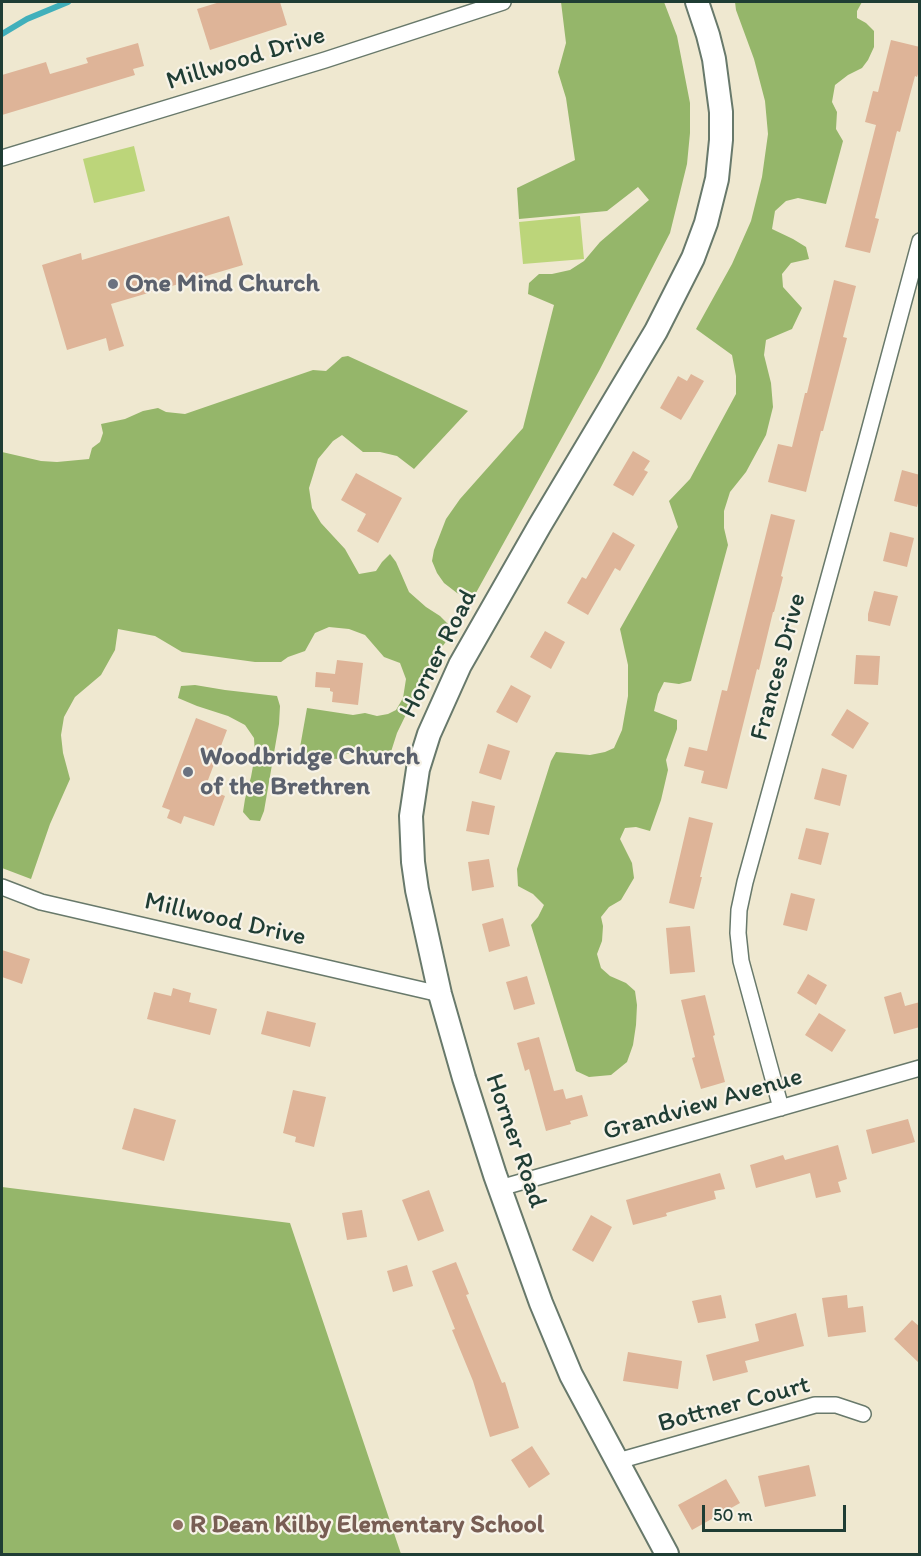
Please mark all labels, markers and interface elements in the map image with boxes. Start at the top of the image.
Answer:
street label: Millwood Drive [163,20,329,98]
place label: One Mind Church [125,268,319,300]
marker: One Mind Church [106,277,120,291]
street label: Horner Road [393,585,485,723]
street label: Frances Drive [744,590,814,744]
place label: Woodbridge Church of the Brethren [200,741,420,802]
marker: Woodbridge Church of the Brethren [181,765,195,779]
street label: Millwood Drive [141,886,309,954]
street label: Grandview Avenue [600,1062,806,1148]
street label: Horner Road [477,1070,553,1212]
street label: Bottner Court [655,1370,813,1440]
scale bar [705,1493,849,1531]
text: 50 m [713,1504,753,1526]
place label: R Dean Kilby Elementary School [190,1509,544,1541]
marker: R Dean Kilby Elementary School [171,1518,185,1532]

